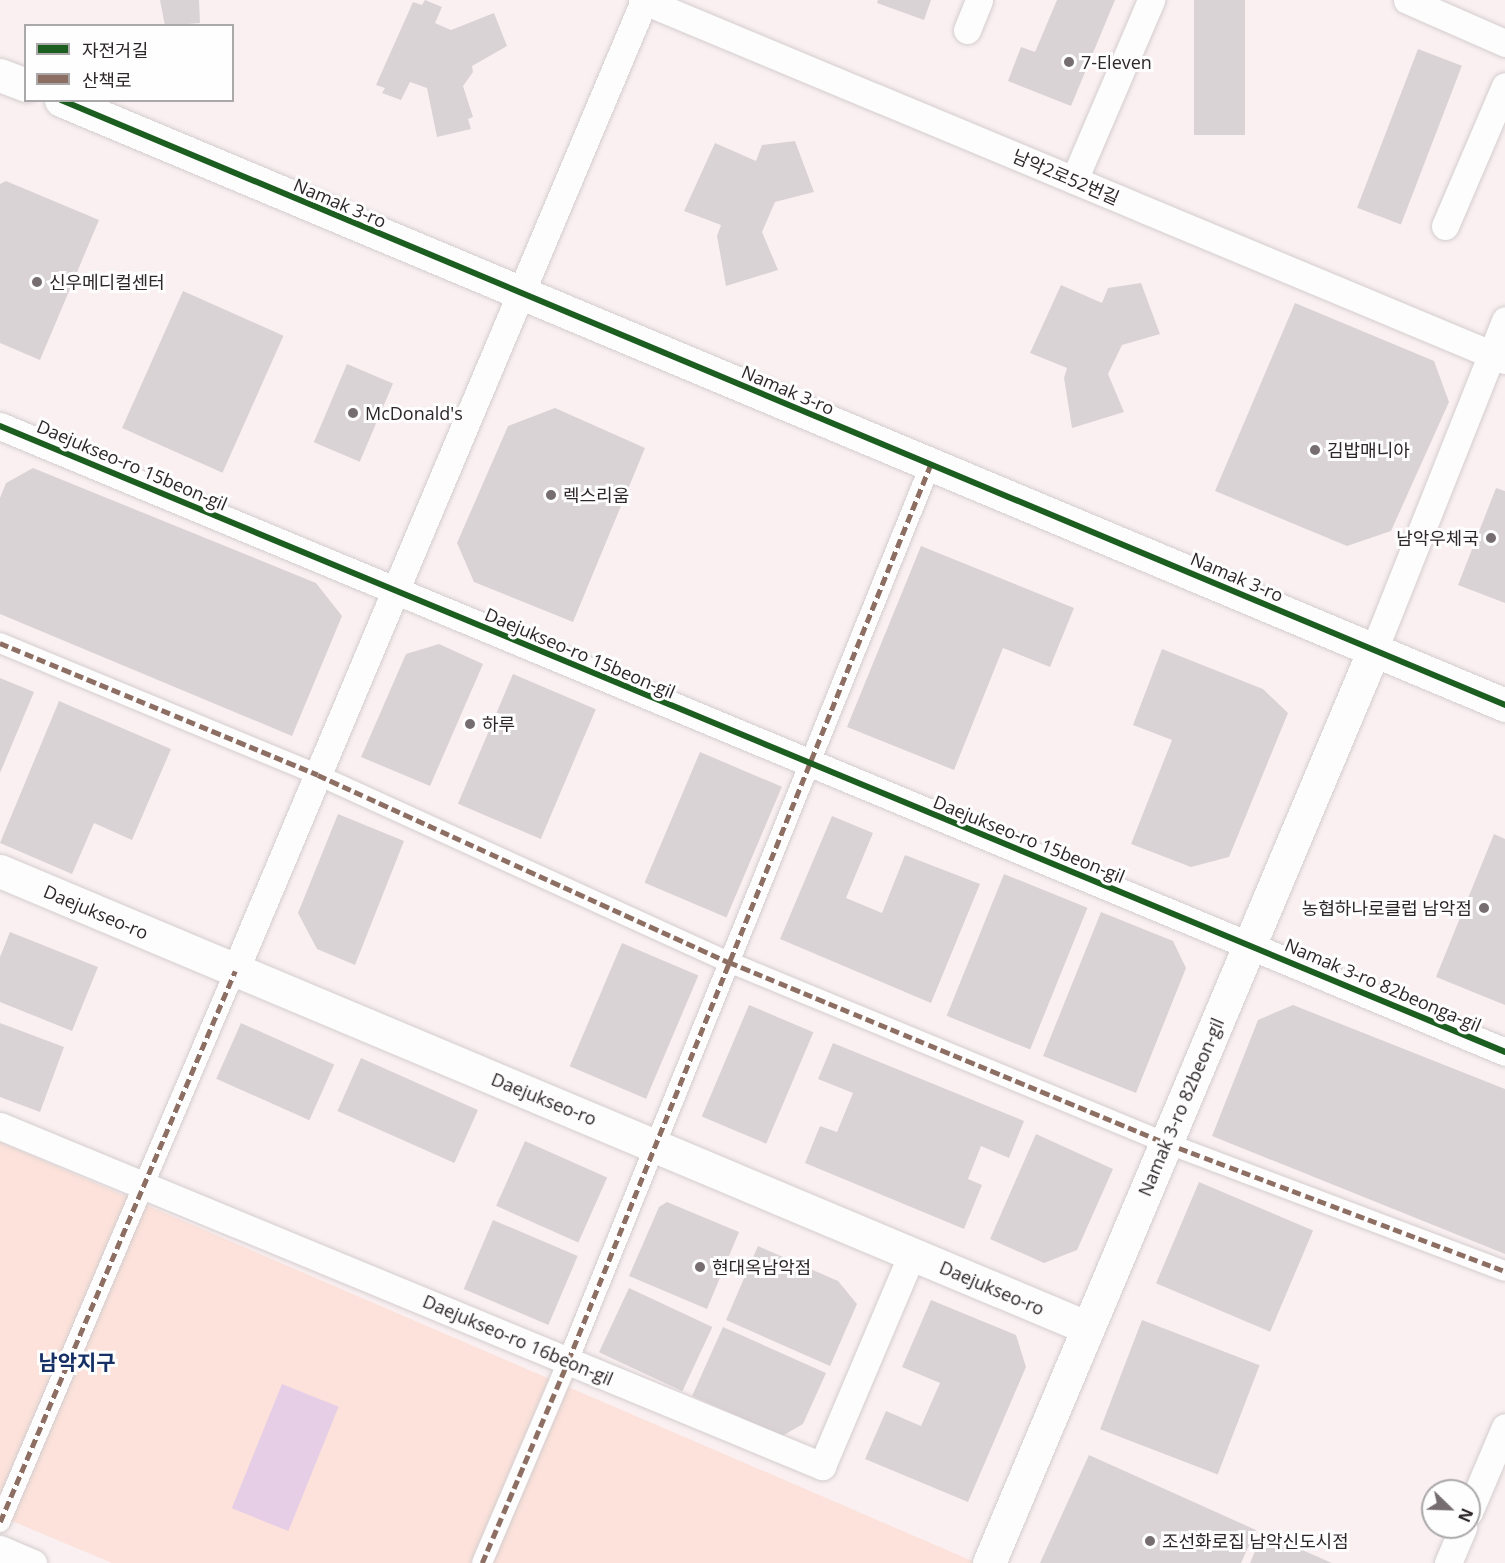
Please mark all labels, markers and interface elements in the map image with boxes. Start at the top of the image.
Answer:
legend [24,24,234,102]
text: 자전거길 [82,38,148,62]
place label: 7-Eleven [1081,51,1152,73]
marker: 7-Eleven [1062,55,1076,69]
text: 산책로 [82,68,132,92]
street label: 남악2로52번길 [1009,145,1123,209]
street label: Namak 3-ro [290,174,390,232]
place label: 신우메디컬센터 [49,271,165,293]
marker: 신우메디컬센터 [30,275,44,289]
street label: Namak 3-ro [738,361,838,419]
place label: McDonald's [365,402,463,424]
marker: McDonald's [346,406,360,420]
street label: Daejukseo-ro 15beon-gil [34,415,230,515]
place label: 김밥매니아 [1327,439,1410,461]
marker: 김밥매니아 [1308,443,1322,457]
place label: 렉스리움 [563,484,629,506]
marker: 렉스리움 [544,488,558,502]
place label: 남악우체국 [1396,527,1479,549]
marker: 남악우체국 [1484,531,1498,545]
street label: Namak 3-ro [1187,548,1287,606]
street label: Daejukseo-ro 15beon-gil [482,603,678,703]
place label: 하루 [482,713,515,735]
marker: 하루 [463,717,477,731]
street label: Daejukseo-ro 15beon-gil [930,791,1128,887]
street label: Daejukseo-ro [40,880,152,944]
place label: 농협하나로클럽 남악점 [1302,897,1472,919]
marker: 농협하나로클럽 남악점 [1477,901,1491,915]
street label: Namak 3-ro 82beonga-gil [1282,934,1484,1036]
street label: Namak 3-ro 82beon-gil [1134,1015,1228,1199]
street label: Daejukseo-ro [488,1068,600,1130]
place label: 현대옥남악점 [712,1256,811,1278]
street label: Daejukseo-ro [936,1256,1048,1320]
marker: 현대옥남악점 [693,1260,707,1274]
street label: Daejukseo-ro 16beon-gil [420,1290,616,1390]
district label: 남악지구 [38,1349,116,1375]
north arrow [1421,1479,1481,1539]
text: N [1453,1505,1478,1526]
place label: 조선화로집 남악신도시점 [1162,1530,1349,1552]
marker: 조선화로집 남악신도시점 [1143,1534,1157,1548]

